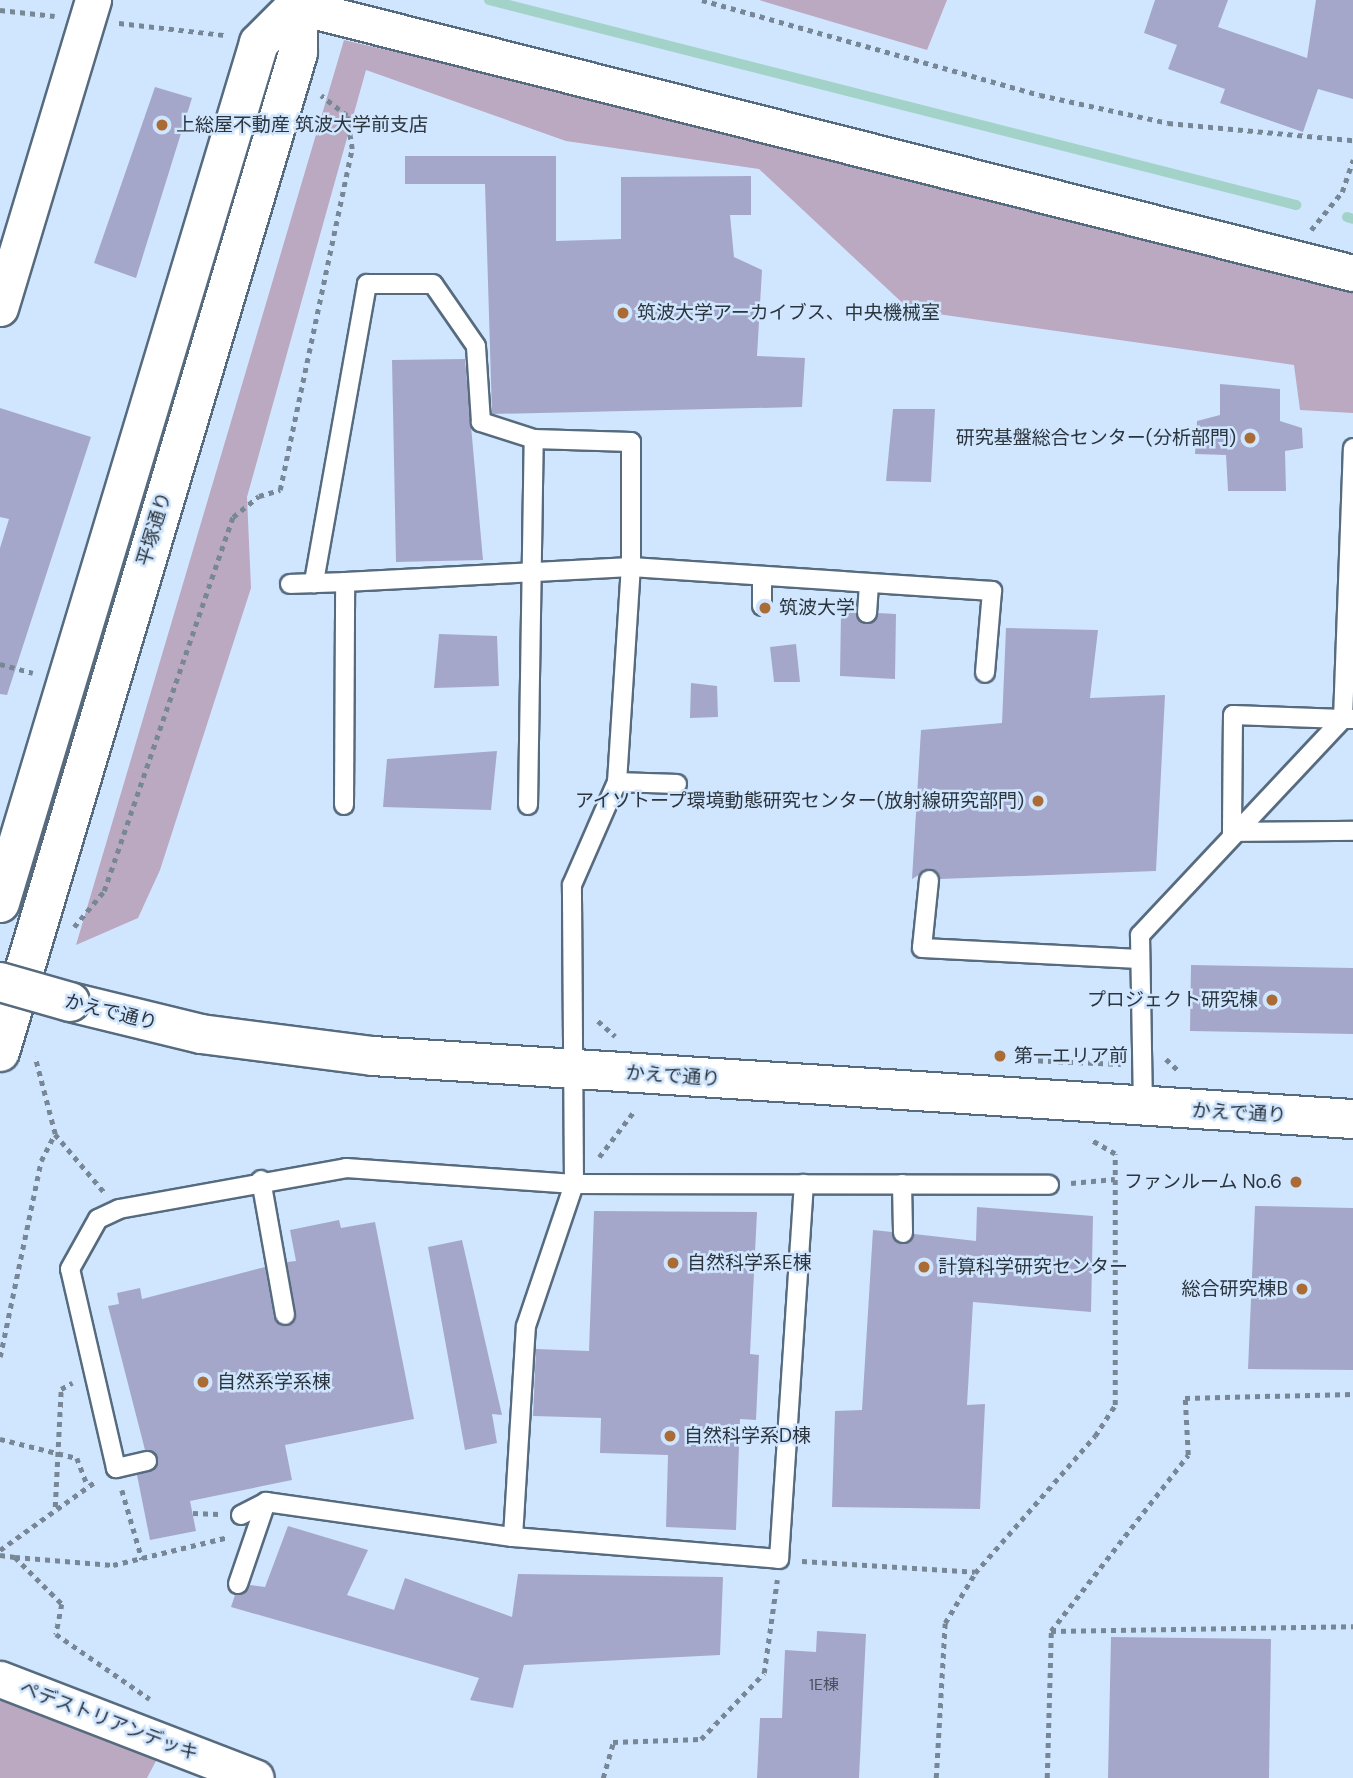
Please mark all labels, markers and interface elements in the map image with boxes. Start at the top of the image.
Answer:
place label: 上総屋不動産 筑波大学前支店 [176,114,428,136]
marker: 上総屋不動産 筑波大学前支店 [154,117,170,133]
place label: 筑波大学アーカイブス、中央機械室 [637,302,940,324]
marker: 筑波大学アーカイブス、中央機械室 [615,305,631,321]
place label: 研究基盤総合センター(分析部門) [956,427,1236,449]
marker: 研究基盤総合センター(分析部門) [1242,430,1258,446]
street label: 平塚通り [132,489,176,569]
place label: 筑波大学 [779,597,855,619]
marker: 筑波大学 [757,600,773,616]
place label: アイソトープ環境動態研究センター(放射線研究部門) [573,790,1024,812]
marker: アイソトープ環境動態研究センター(放射線研究部門) [1030,793,1046,809]
street label: かえで通り [62,989,160,1035]
place label: プロジェクト研究棟 [1087,989,1258,1011]
marker: プロジェクト研究棟 [1264,992,1280,1008]
place label: 第一エリア前 [1014,1045,1128,1067]
marker: 第一エリア前 [992,1048,1008,1064]
street label: かえで通り [625,1061,721,1091]
street label: かえで通り [1191,1099,1287,1127]
place label: ファンルーム No.6 [1123,1171,1282,1193]
marker: ファンルーム No.6 [1288,1174,1304,1190]
place label: 自然科学系E棟 [687,1252,812,1274]
marker: 自然科学系E棟 [665,1255,681,1271]
place label: 計算科学研究センター [938,1256,1128,1278]
marker: 計算科学研究センター [916,1259,932,1275]
place label: 総合研究棟B [1182,1278,1288,1300]
marker: 総合研究棟B [1294,1281,1310,1297]
place label: 自然系学系棟 [217,1371,331,1393]
marker: 自然系学系棟 [195,1374,211,1390]
place label: 自然科学系D棟 [684,1425,811,1447]
marker: 自然科学系D棟 [662,1428,678,1444]
house number: 1E棟 [809,1675,839,1695]
street label: ペデストリアンデッキ [16,1676,202,1766]

